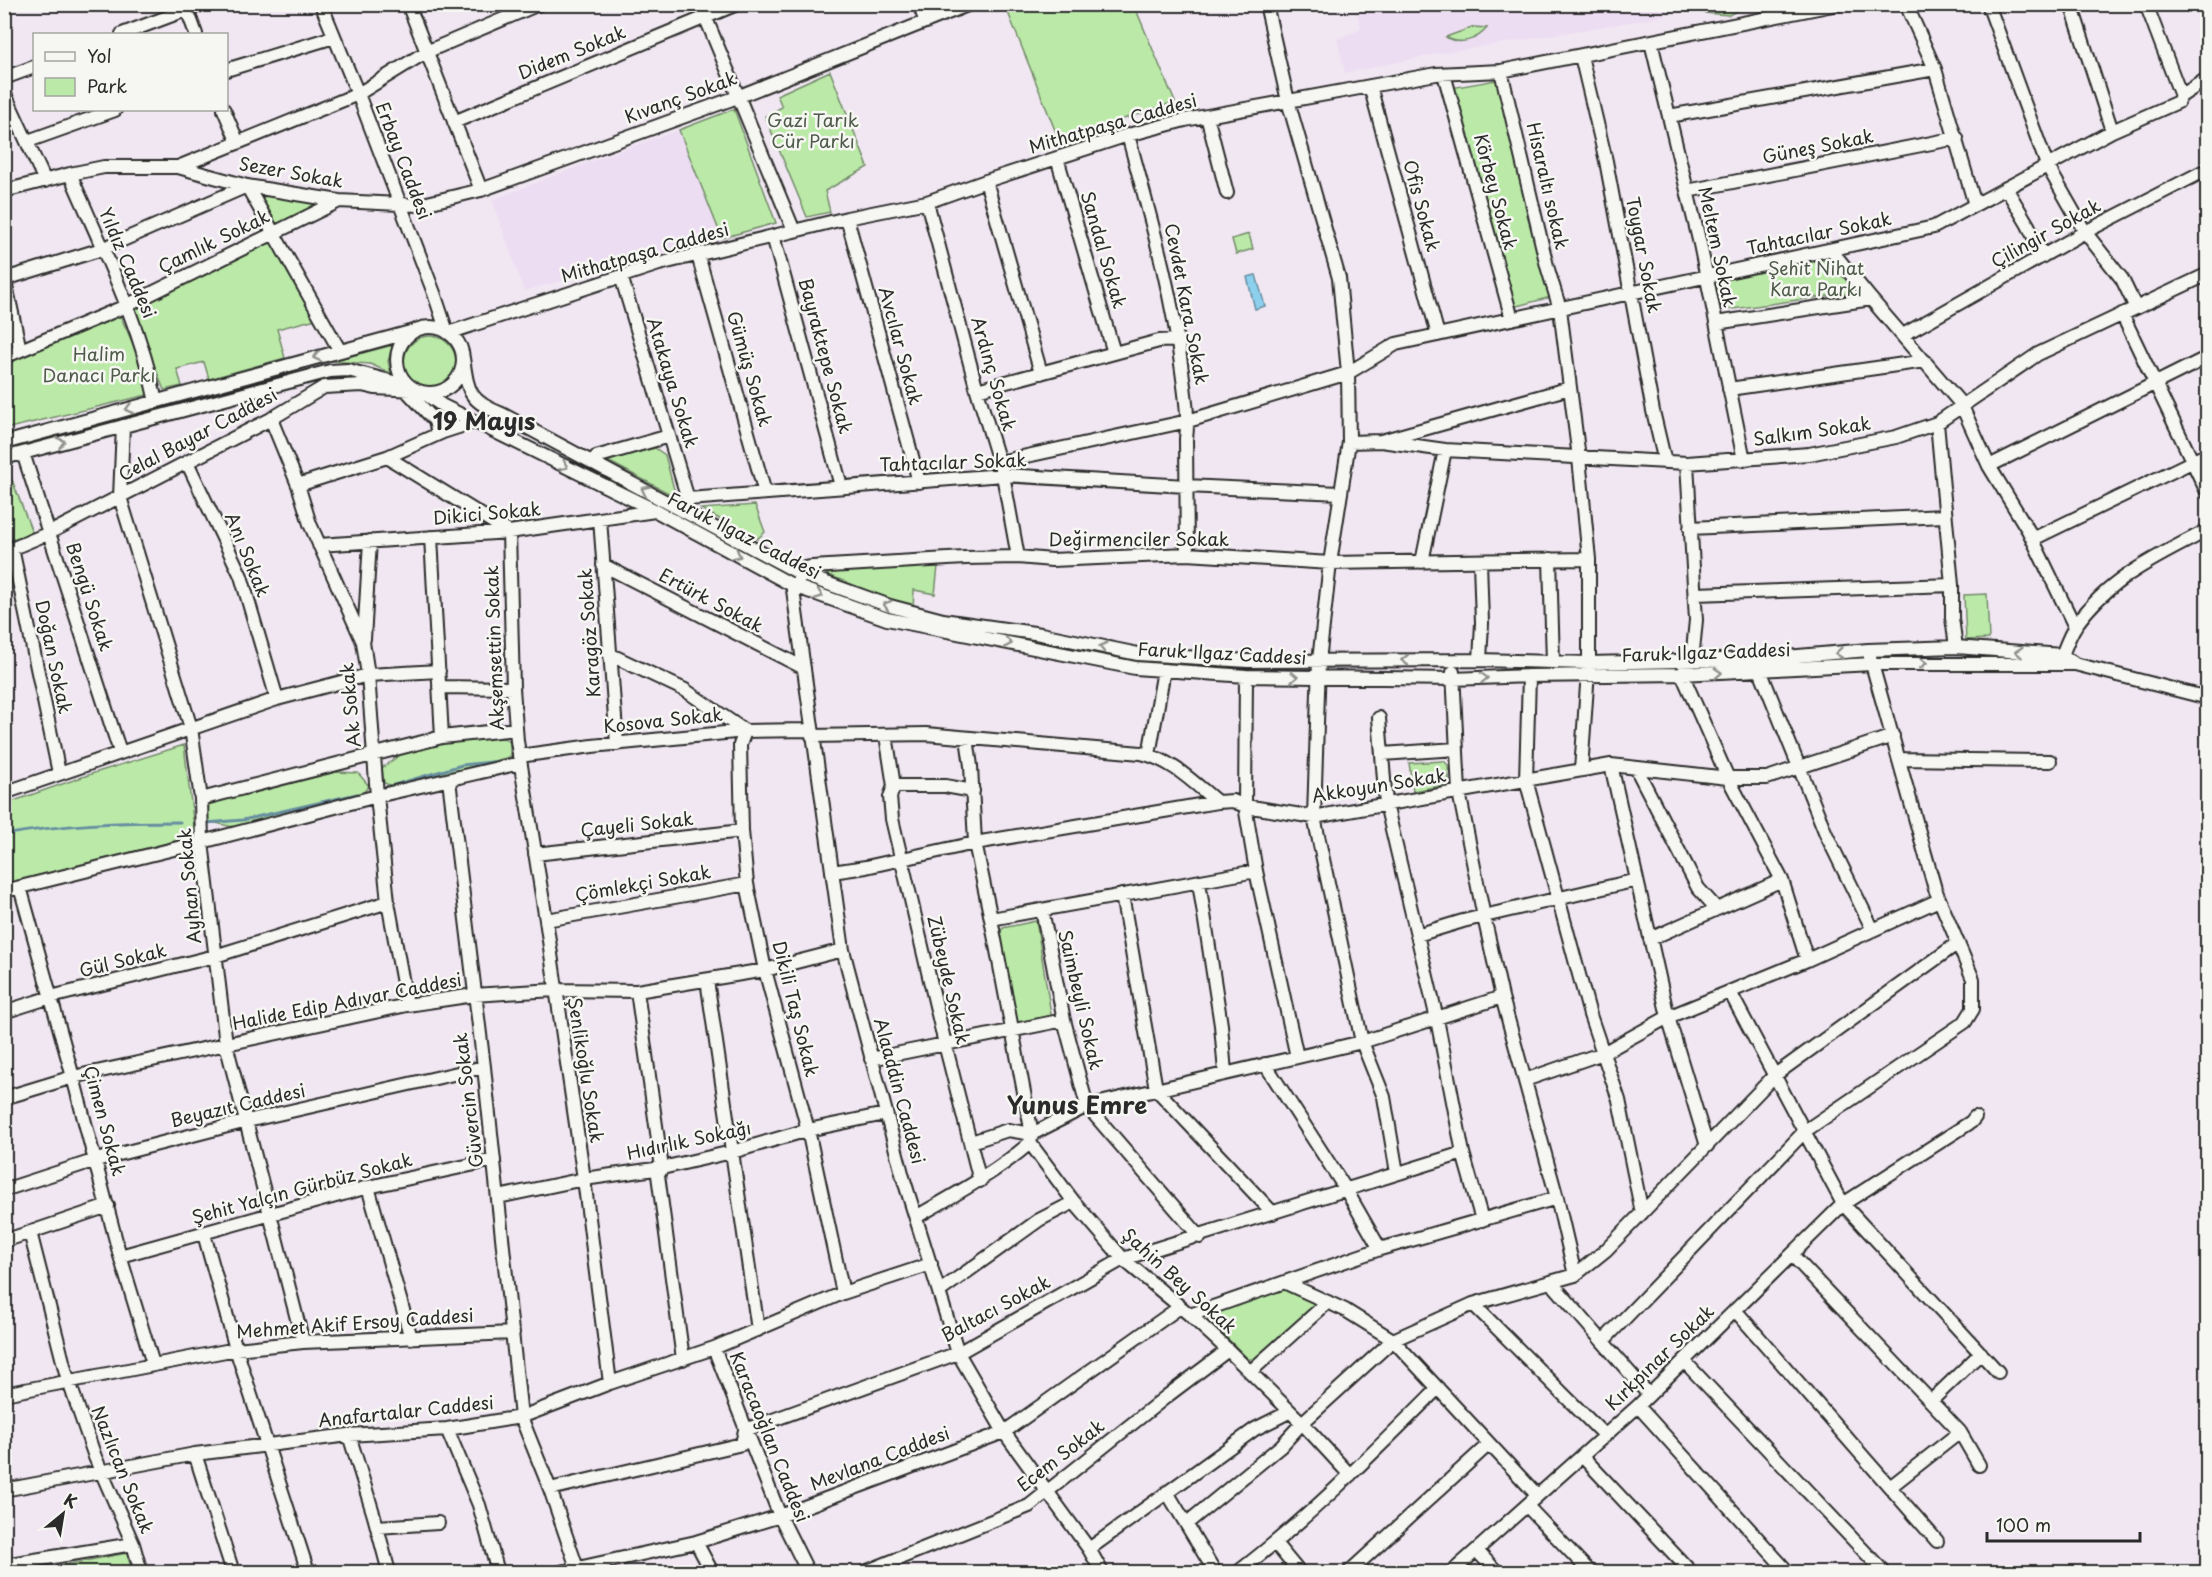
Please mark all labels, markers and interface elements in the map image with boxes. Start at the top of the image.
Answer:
street label: Didem Sokak [514,18,629,85]
legend [33,33,228,111]
text: Yol [87,42,112,69]
street label: Kıvanç Sokak [621,64,740,129]
text: Park [87,72,127,99]
street label: Mithatpaşa Caddesi [1026,86,1200,159]
street label: Erbay Caddesi [370,98,439,223]
park label: Gazi Tarık Cür Parkı [767,106,859,154]
street label: Hisaraltı sokak [1521,120,1576,252]
street label: Güneş Sokak [1760,122,1876,170]
street label: Körbey Sokak [1468,130,1525,253]
street label: Sezer Sokak [237,149,346,194]
street label: Ofis Sokak [1397,157,1448,255]
street label: Meltem Sokak [1693,184,1744,310]
street label: Sandal Sokak [1075,188,1134,311]
street label: Çilingir Sokak [1985,191,2105,274]
street label: Toygar Sokak [1620,194,1669,315]
street label: Çamlık Sokak [153,202,274,279]
street label: Yıldız Caddesi [93,203,164,322]
street label: Tahtacılar Sokak [1744,204,1894,261]
street label: Mithatpaşa Caddesi [558,215,732,288]
street label: Cevdet Kara Sokak [1159,221,1216,387]
park label: Şehit Nihat Kara Parkı [1768,254,1864,302]
street label: Bayraktepe Sokak [793,275,860,437]
street label: Avcılar Sokak [873,283,930,408]
street label: Gümüş Sokak [721,308,780,429]
street label: Ardınç Sokak [965,313,1024,434]
street label: Atakaya Sokak [641,314,706,451]
park label: Halim Danacı Parkı [42,340,156,388]
one-way arrow [312,350,322,363]
street label: Celal Bayar Caddesi [113,380,281,487]
one-way arrow [125,402,135,415]
district label: 19 Mayıs [432,402,536,438]
street label: Salkım Sokak [1751,409,1872,452]
one-way arrow [56,437,66,450]
street label: Tahtacılar Sokak [879,445,1027,478]
one-way arrow [557,458,568,470]
street label: Faruk Ilgaz Caddesi [663,484,826,585]
one-way arrow [640,486,651,497]
street label: Dikici Sokak [432,494,542,531]
street label: Anı Sokak [219,508,278,601]
street label: Değirmenciler Sokak [1049,525,1229,552]
street label: Bengü Sokak [60,539,121,654]
one-way arrow [731,548,741,559]
street label: Ertürk Sokak [655,561,769,639]
street label: Akşemsettin Sokak [477,565,510,731]
street label: Karagöz Sokak [571,568,606,699]
one-way arrow [813,587,824,600]
street label: Doğan Sokak [29,597,80,716]
one-way arrow [882,599,893,612]
street label: Faruk Ilgaz Caddesi [1137,635,1307,670]
street label: Faruk Ilgaz Caddesi [1621,635,1791,668]
one-way arrow [1002,636,1012,649]
one-way arrow [1098,641,1108,654]
one-way arrow [1834,646,1843,659]
one-way arrow [2015,646,2024,659]
one-way arrow [1400,654,1409,667]
one-way arrow [1919,657,1928,670]
street label: Ak Sokak [332,662,367,749]
one-way arrow [1714,666,1723,679]
one-way arrow [1289,670,1298,683]
one-way arrow [1480,671,1489,684]
street label: Kosova Sokak [602,700,724,739]
street label: Akkoyun Sokak [1310,761,1448,808]
street label: Çayeli Sokak [579,804,695,843]
street label: Ayhan Sokak [170,827,207,945]
street label: Çömlekçi Sokak [573,857,713,908]
street label: Zübeyde Sokak [921,912,977,1047]
street label: Saimbeyli Sokak [1052,927,1111,1072]
street label: Gül Sokak [76,936,169,983]
street label: Dikili Taş Sokak [767,938,826,1079]
street label: Halide Edip Adıvar Caddesi [230,965,464,1036]
street label: Şenlikoğlu Sokak [562,995,611,1145]
street label: Alaaddin Caddesi [868,1015,933,1167]
street label: Güvercin Sokak [446,1031,489,1169]
street label: Çimen Sokak [78,1062,133,1179]
street label: Beyazıt Caddesi [167,1076,308,1133]
district label: Yunus Emre [1007,1086,1147,1122]
street label: Hıdırlık Sokağı [624,1113,754,1166]
street label: Şehit Yalçın Gürbüz Sokak [188,1145,415,1230]
street label: Şahin Bey Sokak [1117,1221,1243,1339]
street label: Baltacı Sokak [936,1268,1055,1348]
street label: Kırkpınar Sokak [1598,1298,1720,1416]
street label: Mehmet Akif Ersoy Caddesi [235,1301,475,1344]
street label: Karacaoğlan Caddesi [724,1347,817,1526]
street label: Anafartalar Caddesi [317,1388,495,1433]
street label: Nazlıcan Sokak [85,1401,161,1537]
street label: Ecem Sokak [1011,1412,1110,1498]
street label: Mevlana Caddesi [806,1419,953,1497]
north arrow [33,1484,93,1544]
text: K [60,1487,82,1514]
scale bar [1987,1505,2140,1543]
text: 100 m [1996,1511,2051,1538]

